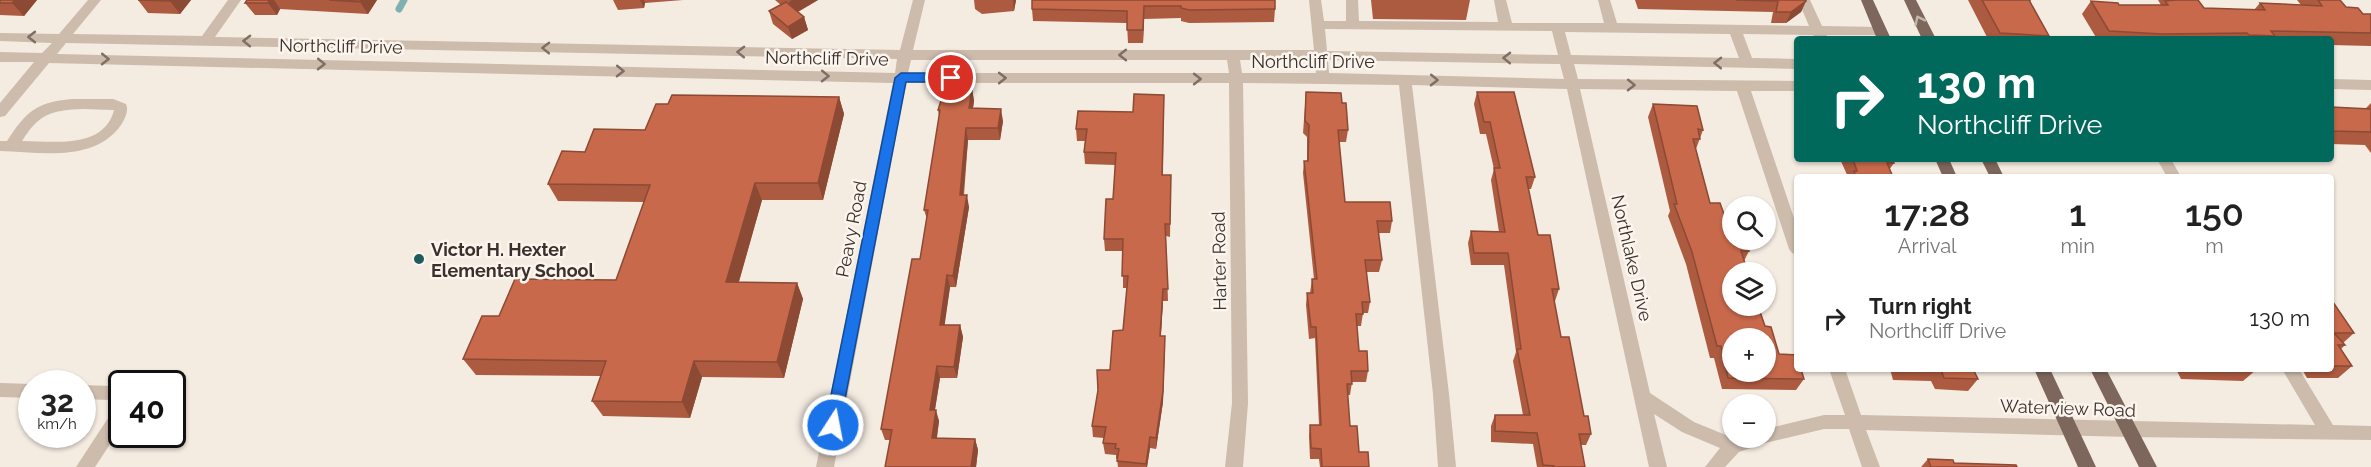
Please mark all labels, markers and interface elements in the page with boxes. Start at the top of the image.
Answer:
one-way arrow [1915,15,1926,26]
one-way arrow [28,31,37,43]
street label: Northcliff Drive [279,34,403,58]
one-way arrow [242,35,251,47]
one-way arrow [542,41,551,54]
one-way arrow [737,45,746,58]
street label: Northcliff Drive [765,46,889,70]
one-way arrow [1119,49,1128,61]
street label: Northcliff Drive [1251,51,1375,72]
one-way arrow [1503,51,1512,64]
pin [925,52,976,103]
one-way arrow [100,53,109,65]
one-way arrow [1713,56,1722,69]
one-way arrow [316,58,325,70]
text: 130 m [1917,59,2036,108]
icon: right [1818,60,1896,138]
icon: arrive [934,61,967,94]
one-way arrow [616,65,625,77]
one-way arrow [820,69,829,82]
one-way arrow [997,72,1006,84]
one-way arrow [1192,73,1201,85]
one-way arrow [1429,74,1438,87]
one-way arrow [1627,79,1636,91]
text: Northcliff Drive [1917,109,2102,140]
street label: Peavy Road [831,179,871,279]
text: 17:28 [1884,192,1970,234]
text: 1 [2069,192,2086,234]
text: 150 [2185,192,2244,234]
street label: Northlake Drive [1607,193,1657,324]
map controls [1722,196,1776,448]
button: search [1722,196,1776,250]
street label: Harter Road [1208,211,1230,311]
text: Arrival [1898,234,1957,258]
text: min [2060,234,2095,258]
text: m [2205,234,2224,258]
place label: Victor H. Hexter Elementary School [431,239,595,281]
marker: Victor H. Hexter Elementary School [412,252,426,266]
button: layers [1722,262,1776,316]
text: Turn right [1869,293,1972,319]
icon: right [1818,302,1851,335]
text: 130 m [2250,305,2310,331]
text: Northcliff Drive [1869,319,2006,343]
button: + [1722,328,1776,382]
speed limit sign: 40 [108,370,186,448]
text: 32 [40,384,74,419]
position arrow [801,393,865,457]
button: − [1722,394,1776,448]
street label: Waterview Road [2000,395,2136,421]
text: km/h [37,415,77,433]

